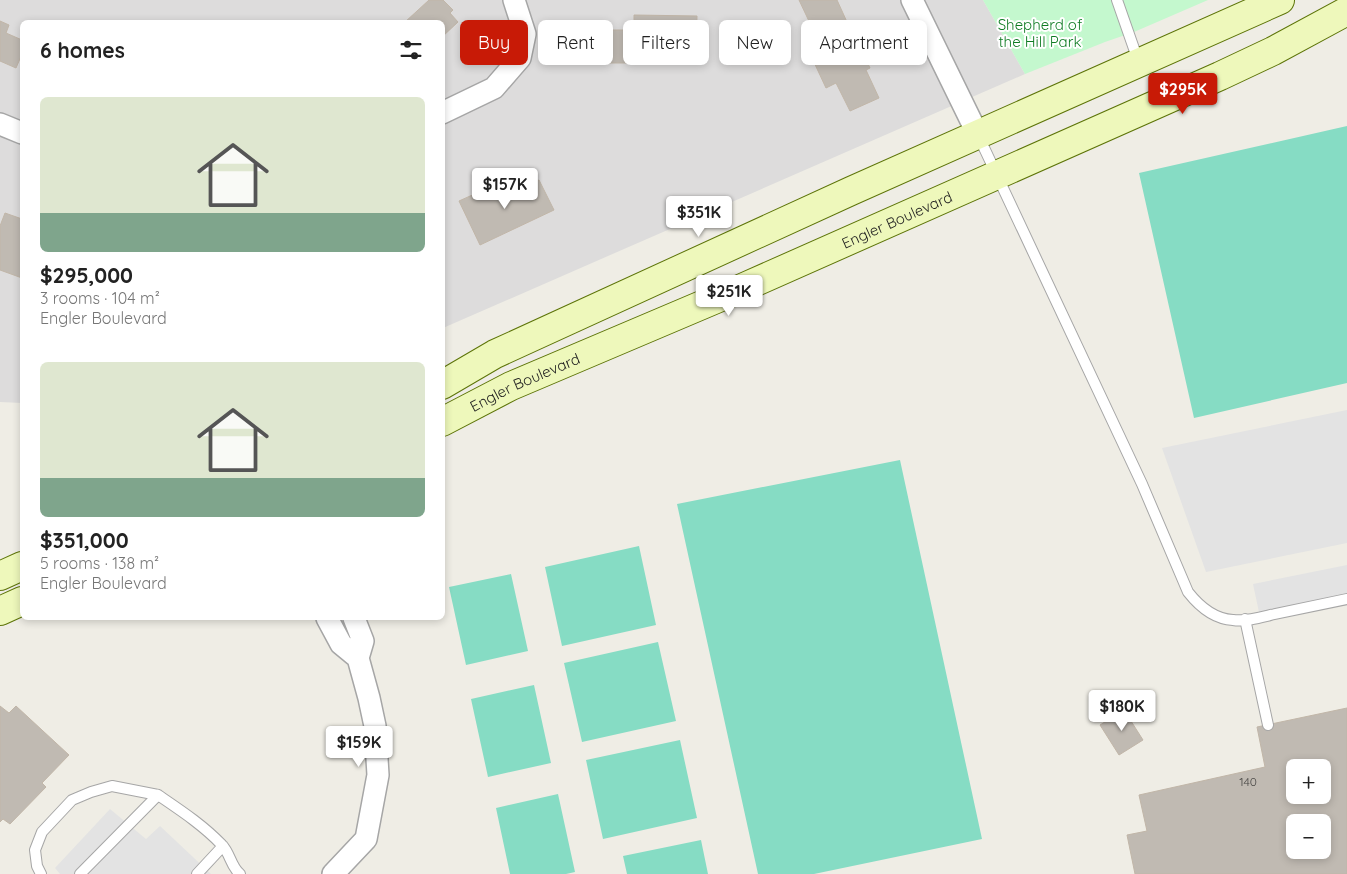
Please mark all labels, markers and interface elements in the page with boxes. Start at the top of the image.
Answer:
park label: Shepherd of the Hill Park [998,15,1083,51]
chip: Buy [460,20,528,65]
chip: Rent [538,20,613,65]
chip: Filters [623,20,709,65]
chip: New [719,20,791,65]
chip: Apartment [801,20,927,65]
icon: filters [397,36,425,64]
text: 6 homes [40,37,125,63]
pin: $295K [1148,72,1218,115]
text: $295K [1159,79,1207,99]
icon: home [188,130,278,220]
pin: $157K [470,168,540,210]
text: $157K [483,174,527,194]
street label: Engler Boulevard [839,187,955,252]
pin: $351K [664,196,734,238]
text: $351K [677,202,721,222]
text: $295,000 [40,262,133,288]
pin: $251K [694,274,764,317]
text: $251K [707,281,751,301]
text: 3 rooms · 104 m² [40,288,160,308]
text: Engler Boulevard [40,308,167,328]
street label: Engler Boulevard [466,348,582,415]
icon: home [188,395,278,485]
text: $351,000 [40,527,129,553]
text: 5 rooms · 138 m² [40,553,159,573]
text: Engler Boulevard [40,573,167,593]
pin: $180K [1087,690,1157,732]
text: $180K [1100,696,1144,716]
pin: $159K [324,726,394,768]
text: $159K [337,732,381,752]
map controls [1286,759,1331,859]
button: + [1286,759,1331,804]
house number: 140 [1239,774,1257,789]
button: − [1286,814,1331,859]

